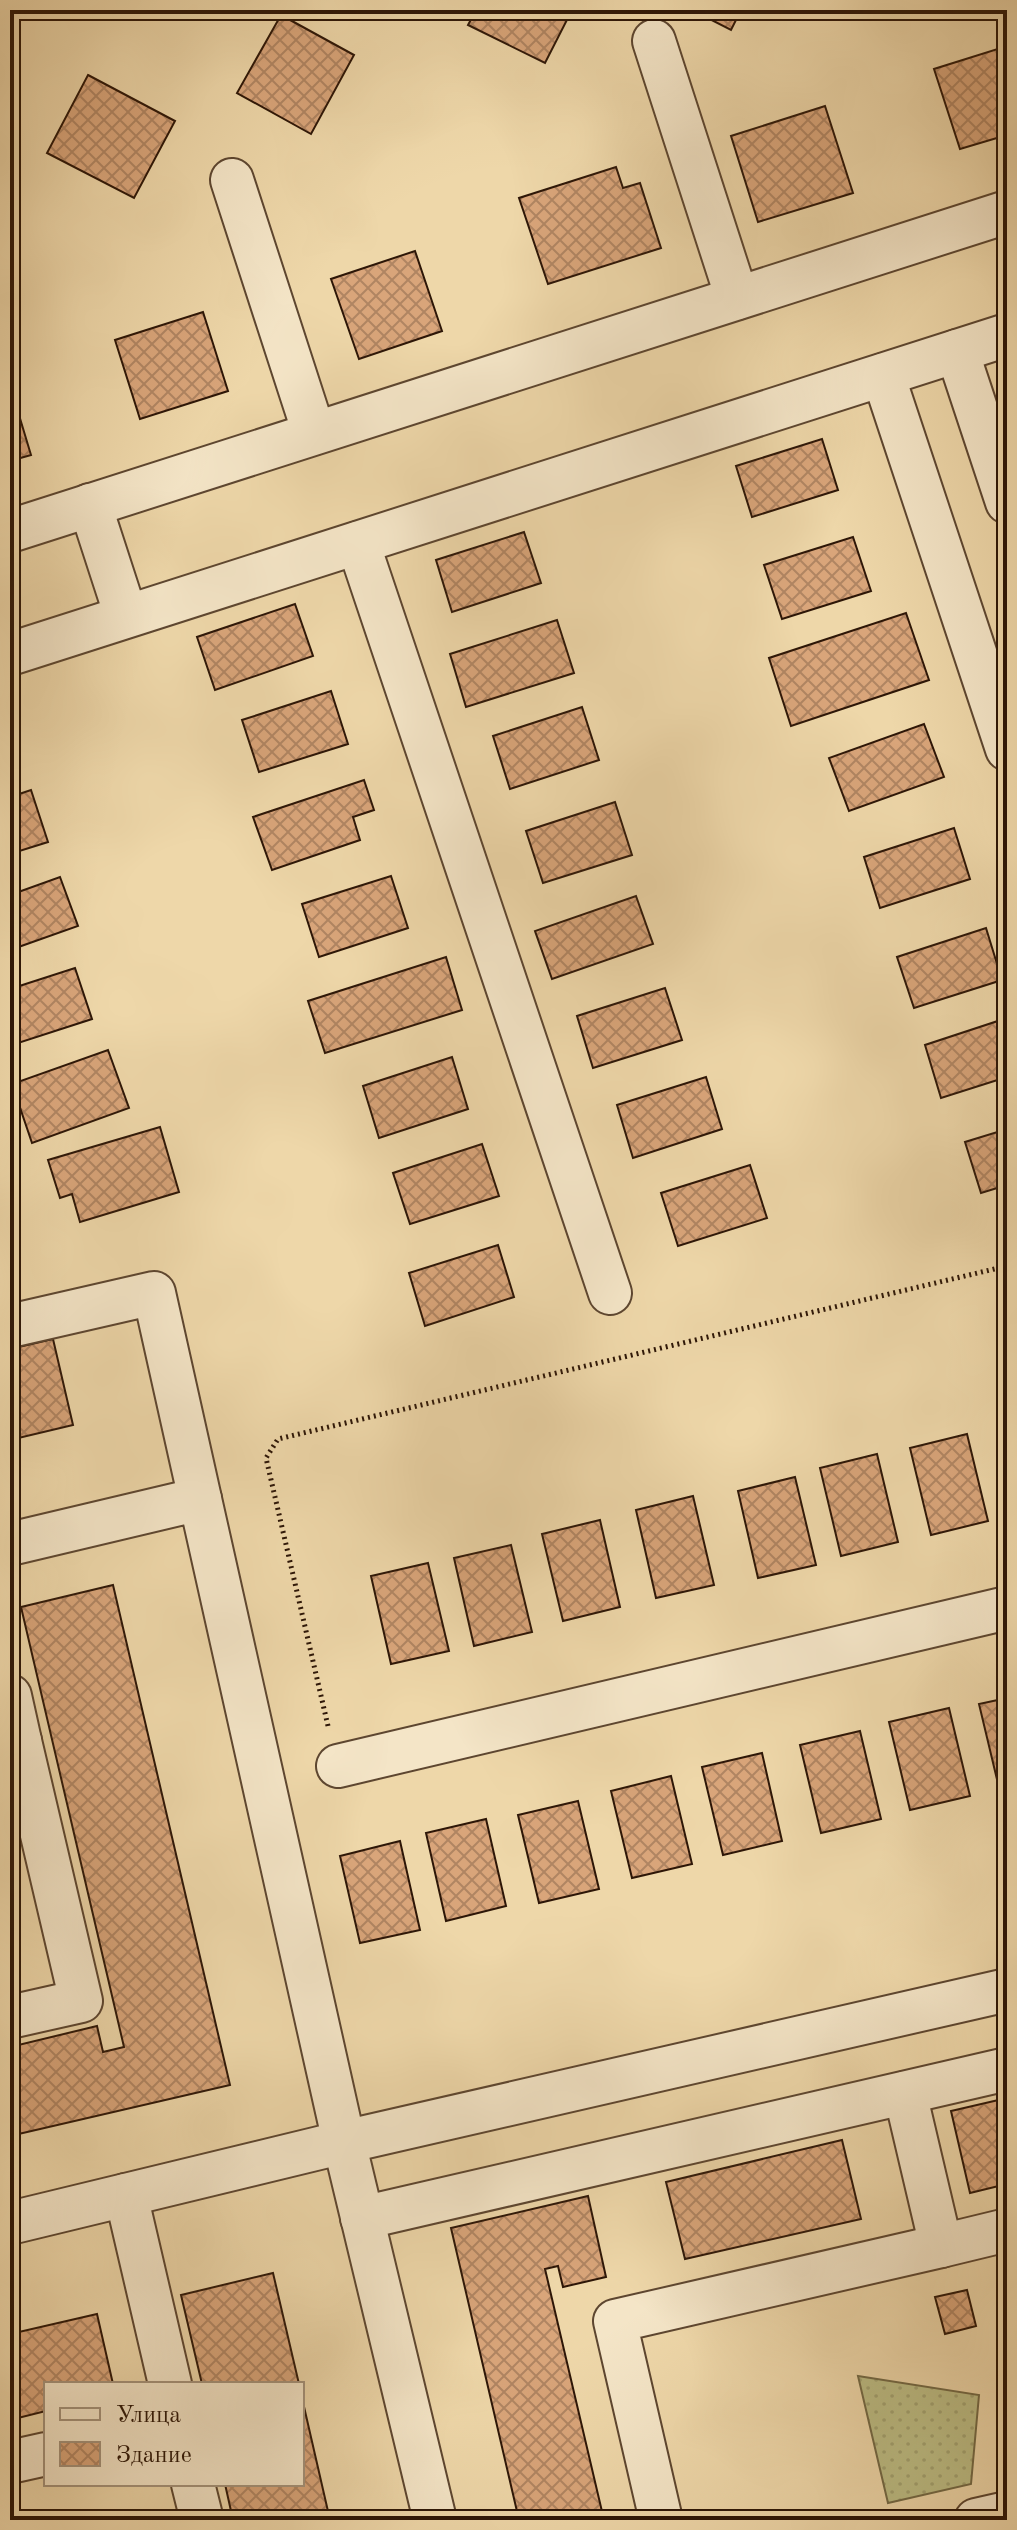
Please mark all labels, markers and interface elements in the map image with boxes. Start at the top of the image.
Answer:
legend [44,2382,304,2486]
text: Улица [116,2404,181,2428]
text: Здание [116,2444,192,2468]

